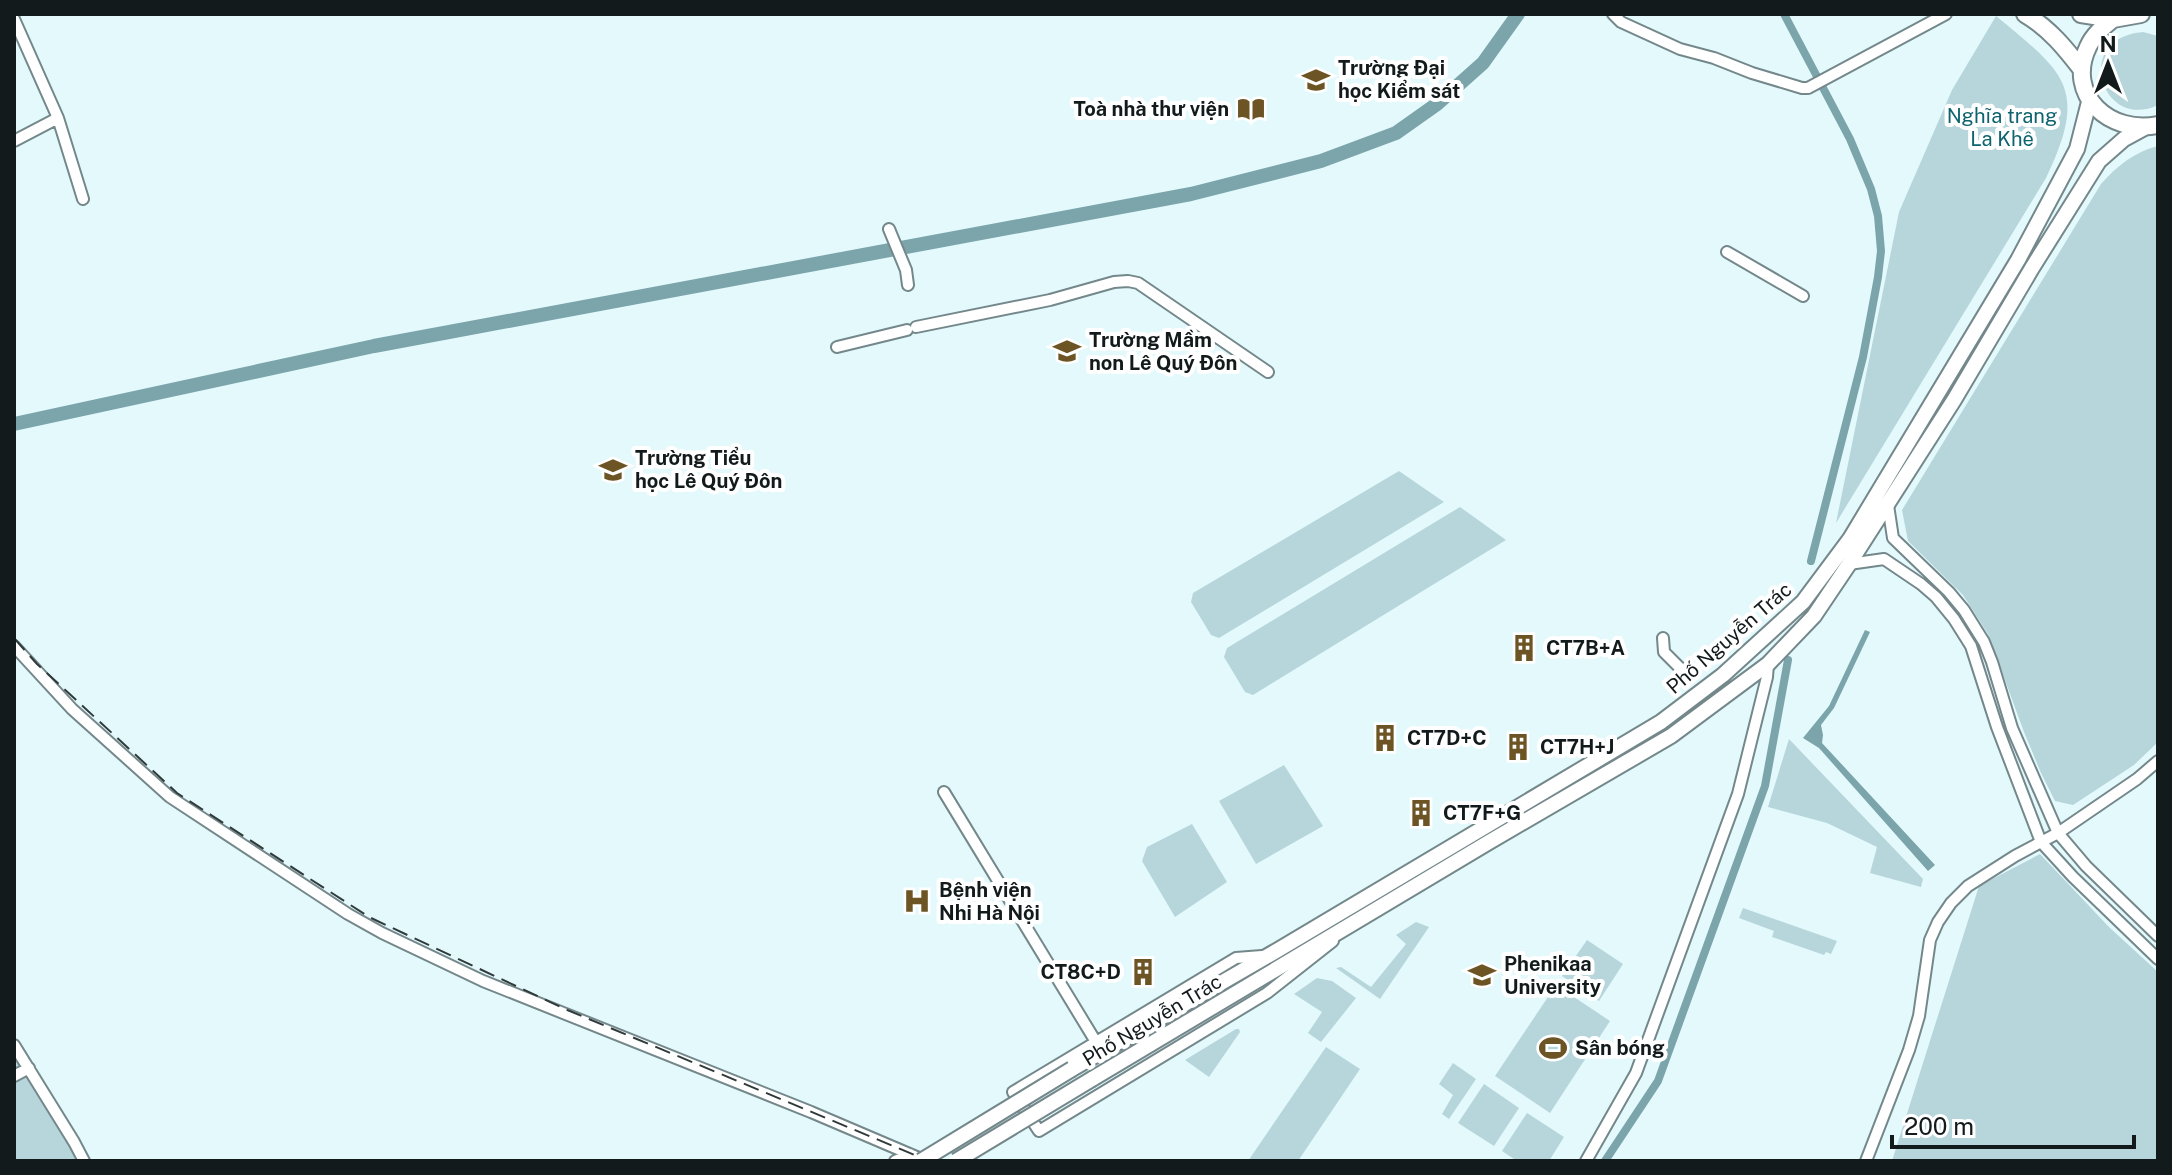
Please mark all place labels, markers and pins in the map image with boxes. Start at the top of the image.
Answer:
place label: Trường Đại học Kiểm sát [1338,56,1460,103]
school or university icon: Trường Đại học Kiểm sát [1301,65,1331,95]
library icon: Toà nhà thư viện [1236,94,1266,124]
place label: Toà nhà thư viện [1073,97,1229,121]
place label: Trường Mầm non Lê Quý Đôn [1089,328,1237,375]
school or university icon: Trường Mầm non Lê Quý Đôn [1052,336,1082,366]
place label: Trường Tiểu học Lê Quý Đôn [635,446,782,493]
school or university icon: Trường Tiểu học Lê Quý Đôn [598,455,628,485]
building icon: CT7B+A [1509,633,1539,663]
place label: CT7B+A [1546,636,1625,660]
building icon: CT7D+C [1370,723,1400,753]
place label: CT7D+C [1407,726,1487,750]
building icon: CT7H+J [1503,732,1533,762]
place label: CT7H+J [1540,735,1614,759]
building icon: CT7F+G [1406,798,1436,828]
place label: CT7F+G [1443,801,1521,825]
place label: Bệnh viện Nhi Hà Nội [939,878,1040,925]
hospital icon: Bệnh viện Nhi Hà Nội [902,886,932,916]
place label: Phenikaa University [1504,952,1601,999]
building icon: CT8C+D [1128,957,1158,987]
place label: CT8C+D [1041,960,1121,984]
school or university icon: Phenikaa University [1467,960,1497,990]
sports icon: Sân bóng [1538,1033,1568,1063]
place label: Sân bóng [1575,1036,1665,1060]

